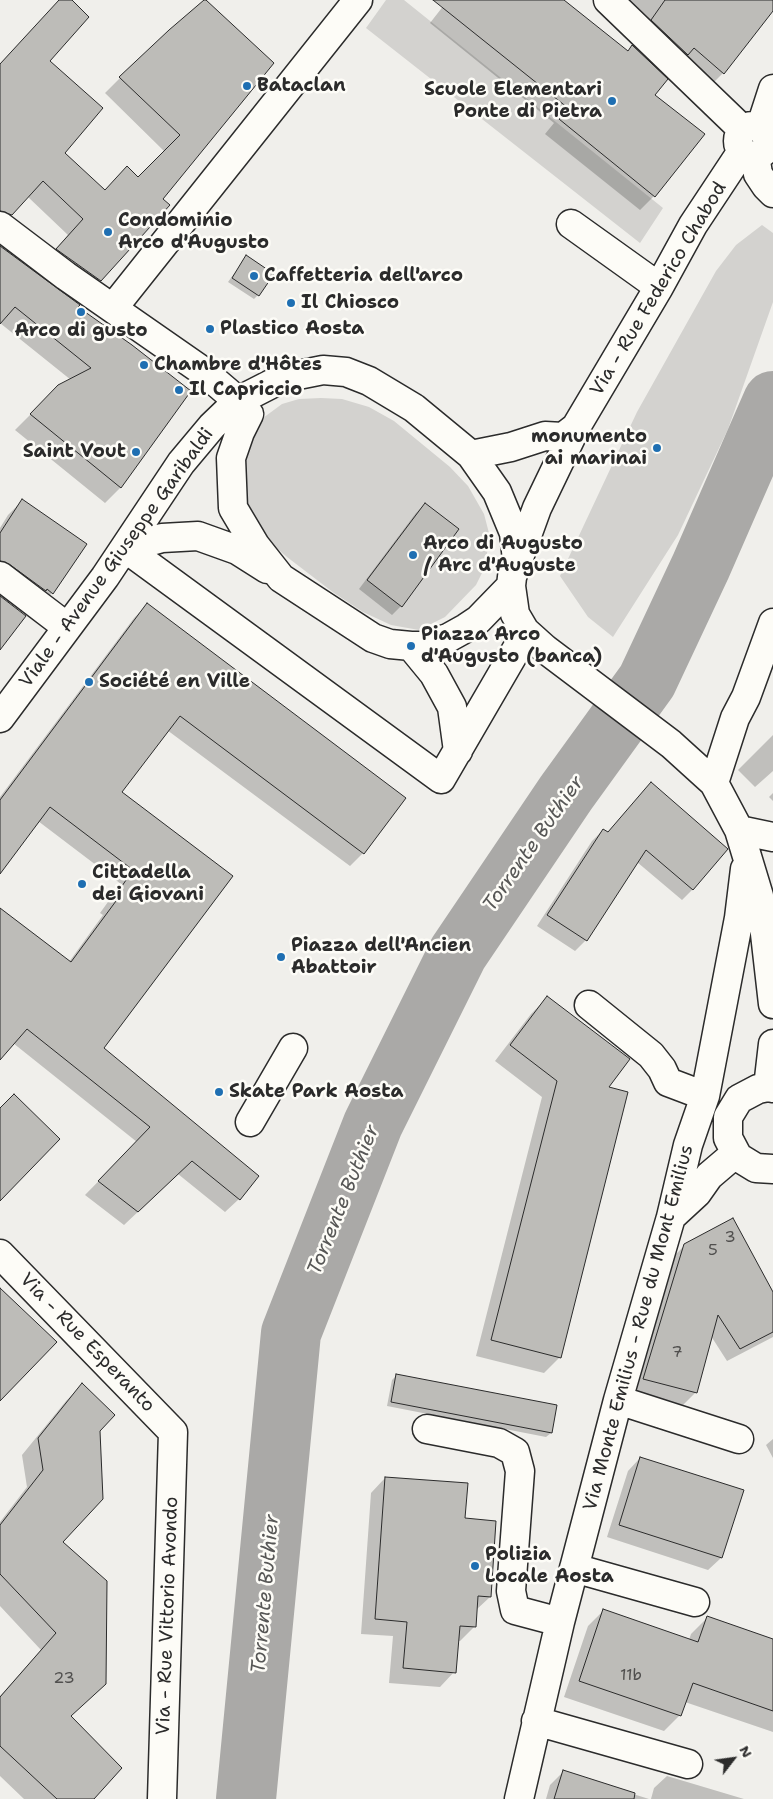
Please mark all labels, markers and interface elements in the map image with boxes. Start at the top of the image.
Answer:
place label: Bataclan [257,75,346,97]
place label: Scuole Elementari Ponte di Pietra [424,79,602,123]
marker: Bataclan [241,80,253,92]
marker: Scuole Elementari Ponte di Pietra [606,95,618,107]
street label: Via - Rue Federico Chabod [586,178,732,400]
place label: Condominio Arco d'Augusto [118,210,269,254]
marker: Condominio Arco d'Augusto [102,226,114,238]
place label: Caffetteria dell'arco [264,265,463,287]
marker: Caffetteria dell'arco [248,270,260,282]
place label: Il Chiosco [301,292,399,314]
marker: Il Chiosco [285,297,297,309]
marker: Arco di gusto [75,306,87,318]
place label: Plastico Aosta [220,318,364,340]
place label: Arco di gusto [14,320,148,342]
marker: Plastico Aosta [204,323,216,335]
place label: Chambre d'Hôtes [154,354,322,376]
marker: Chambre d'Hôtes [138,359,150,371]
place label: Il Capriccio [189,379,302,401]
marker: Il Capriccio [173,384,185,396]
street label: Viale - Avenue Giuseppe Garibaldi [15,424,219,692]
place label: monumento ai marinai [531,426,647,470]
place label: Saint Vout [23,441,126,463]
marker: monumento ai marinai [651,442,663,454]
marker: Saint Vout [130,446,142,458]
place label: Arco di Augusto / Arc d'Auguste [423,533,583,577]
marker: Arco di Augusto / Arc d'Auguste [407,549,419,561]
place label: Piazza Arco d'Augusto (banca) [421,624,602,668]
marker: Piazza Arco d'Augusto (banca) [405,640,417,652]
place label: Société en Ville [99,671,250,693]
marker: Société en Ville [83,676,95,688]
water label: Torrente Buthier [478,772,590,916]
place label: Cittadella dei Giovani [92,862,204,906]
marker: Cittadella dei Giovani [76,878,88,890]
place label: Piazza dell'Ancien Abattoir [291,935,471,979]
marker: Piazza dell'Ancien Abattoir [275,951,287,963]
place label: Skate Park Aosta [229,1081,403,1103]
marker: Skate Park Aosta [213,1086,225,1098]
water label: Torrente Buthier [303,1121,385,1279]
street label: Via Monte Emilius - Rue du Mont Emilius [579,1143,699,1513]
house number: 3 [724,1228,736,1248]
house number: 5 [708,1241,718,1261]
street label: Via - Rue Esperanto [15,1269,159,1417]
house number: 7 [671,1343,683,1363]
street label: Via - Rue Vittorio Avondo [152,1496,184,1736]
water label: Torrente Buthier [247,1513,285,1675]
place label: Polizia Locale Aosta [485,1544,614,1588]
marker: Polizia Locale Aosta [469,1560,481,1572]
house number: 11b [620,1666,642,1686]
house number: 23 [53,1669,75,1689]
north arrow [708,1734,758,1784]
text: N [735,1742,757,1761]

